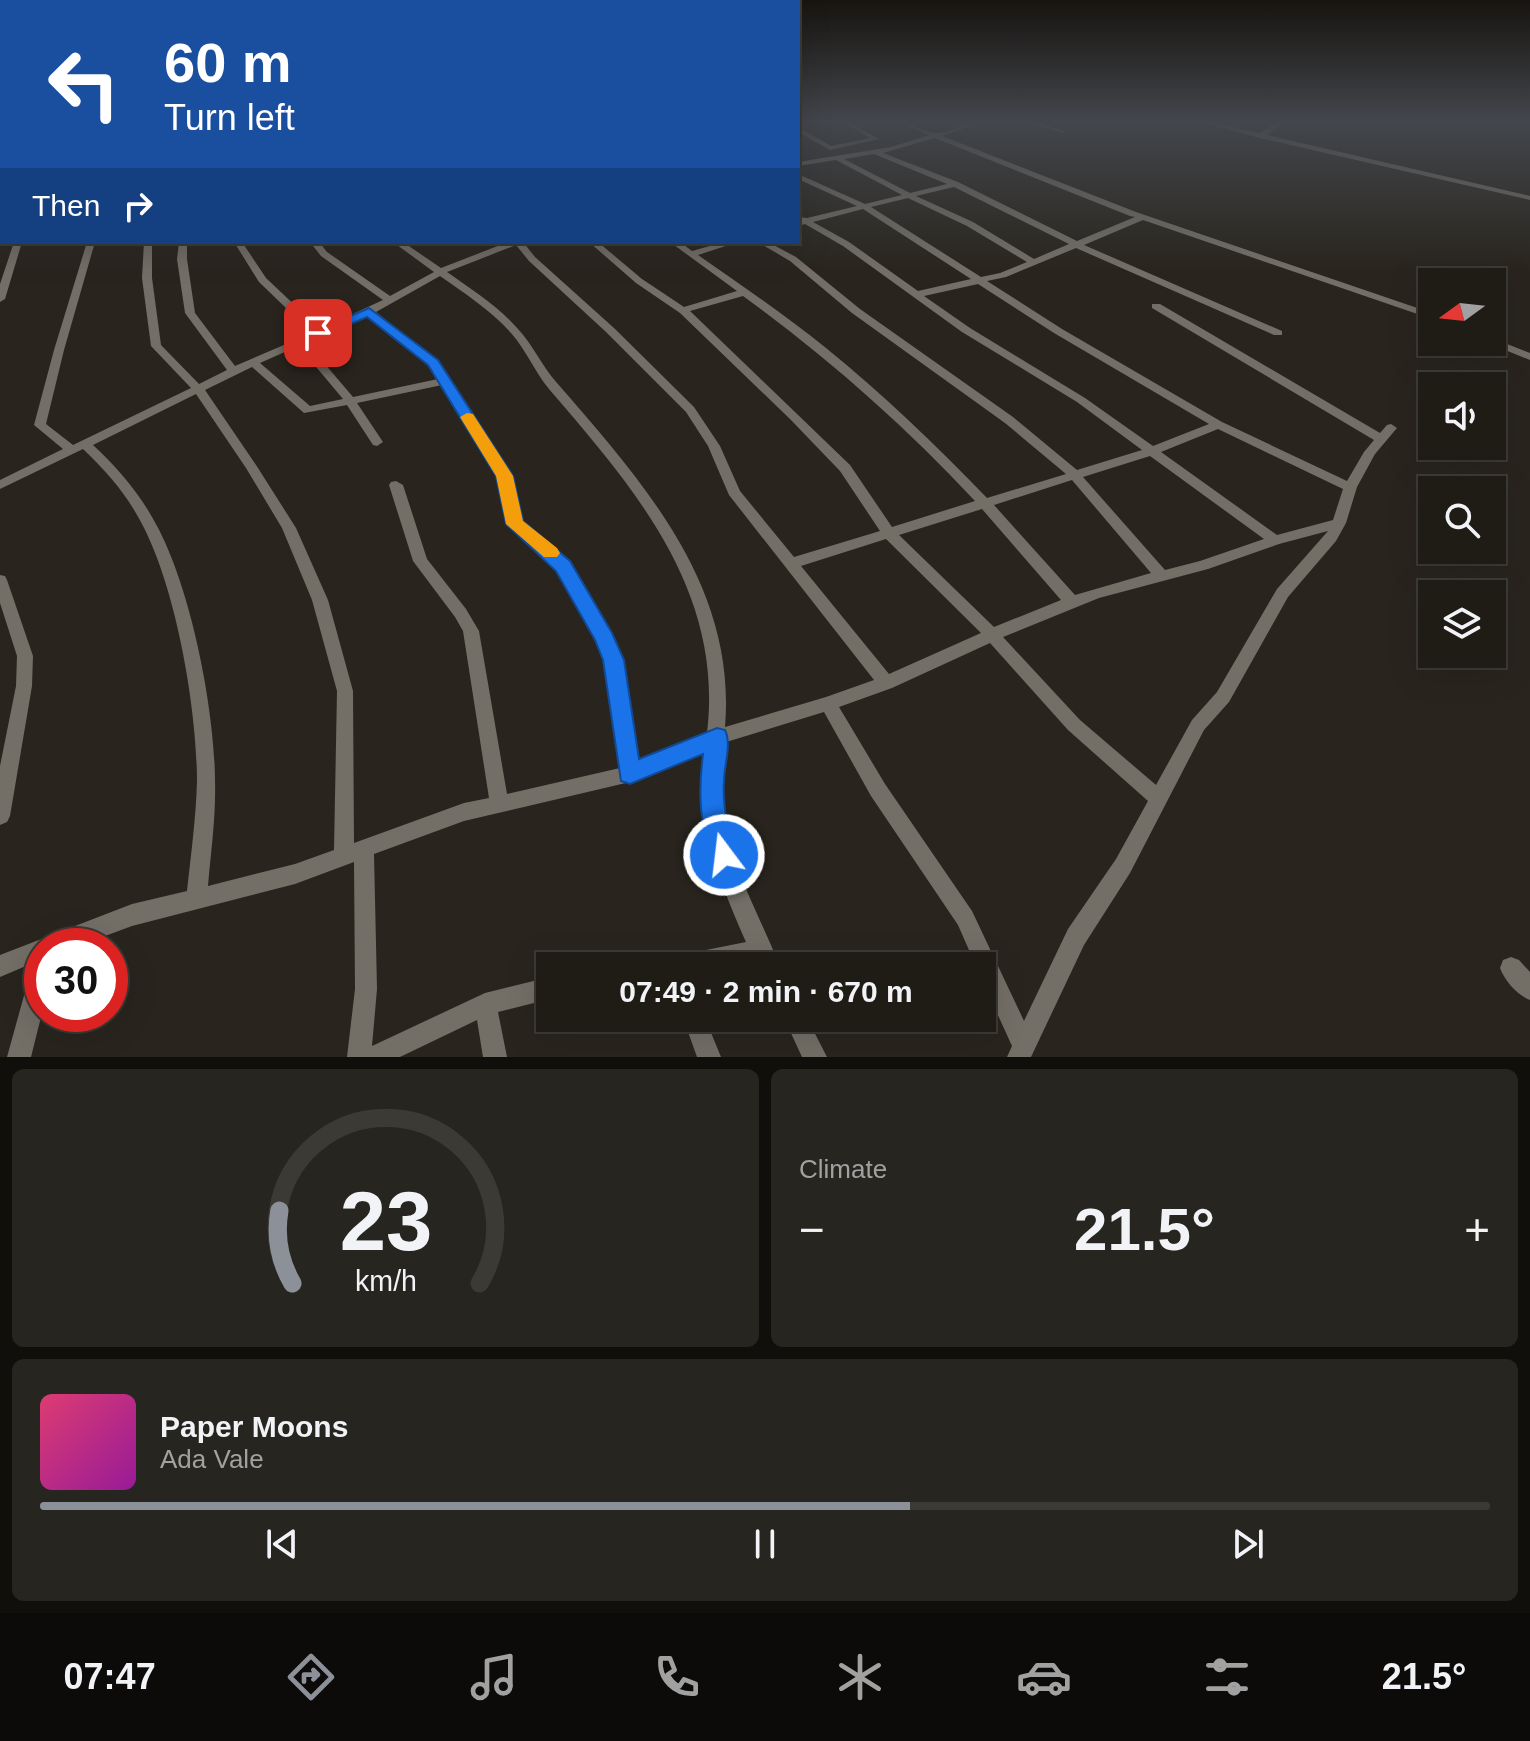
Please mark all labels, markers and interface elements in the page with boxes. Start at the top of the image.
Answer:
text: 60 m [164,31,292,94]
icon: left [32,32,136,136]
text: Turn left [164,97,295,138]
icon: right [116,184,160,228]
text: Then [32,189,100,222]
north arrow [1418,268,1506,356]
map controls [1418,268,1506,668]
pin [284,299,352,367]
icon: arrive [296,311,340,355]
button: sound [1418,372,1506,460]
button: search [1418,476,1506,564]
button: layers [1418,580,1506,668]
position arrow [682,813,766,897]
speed limit sign: 30 [24,928,128,1032]
text: 07:49 · 2 min · 670 m [619,975,913,1008]
text: Climate [799,1154,887,1184]
text: 23 [339,1175,432,1268]
text: 21.5° [1074,1196,1215,1263]
text: − [799,1205,825,1254]
text: + [1464,1205,1490,1254]
text: km/h [355,1265,416,1297]
text: Paper Moons [160,1410,348,1443]
text: Ada Vale [160,1444,264,1474]
icon: previous [260,1522,304,1566]
icon: pause [743,1522,787,1566]
icon: next [1226,1522,1270,1566]
icon: directions [283,1649,339,1705]
icon: music [466,1649,522,1705]
icon: phone [649,1649,705,1705]
icon: climate [832,1649,888,1705]
icon: car [1016,1649,1072,1705]
icon: filters [1199,1649,1255,1705]
text: 07:47 [64,1656,156,1697]
text: 21.5° [1382,1656,1466,1697]

